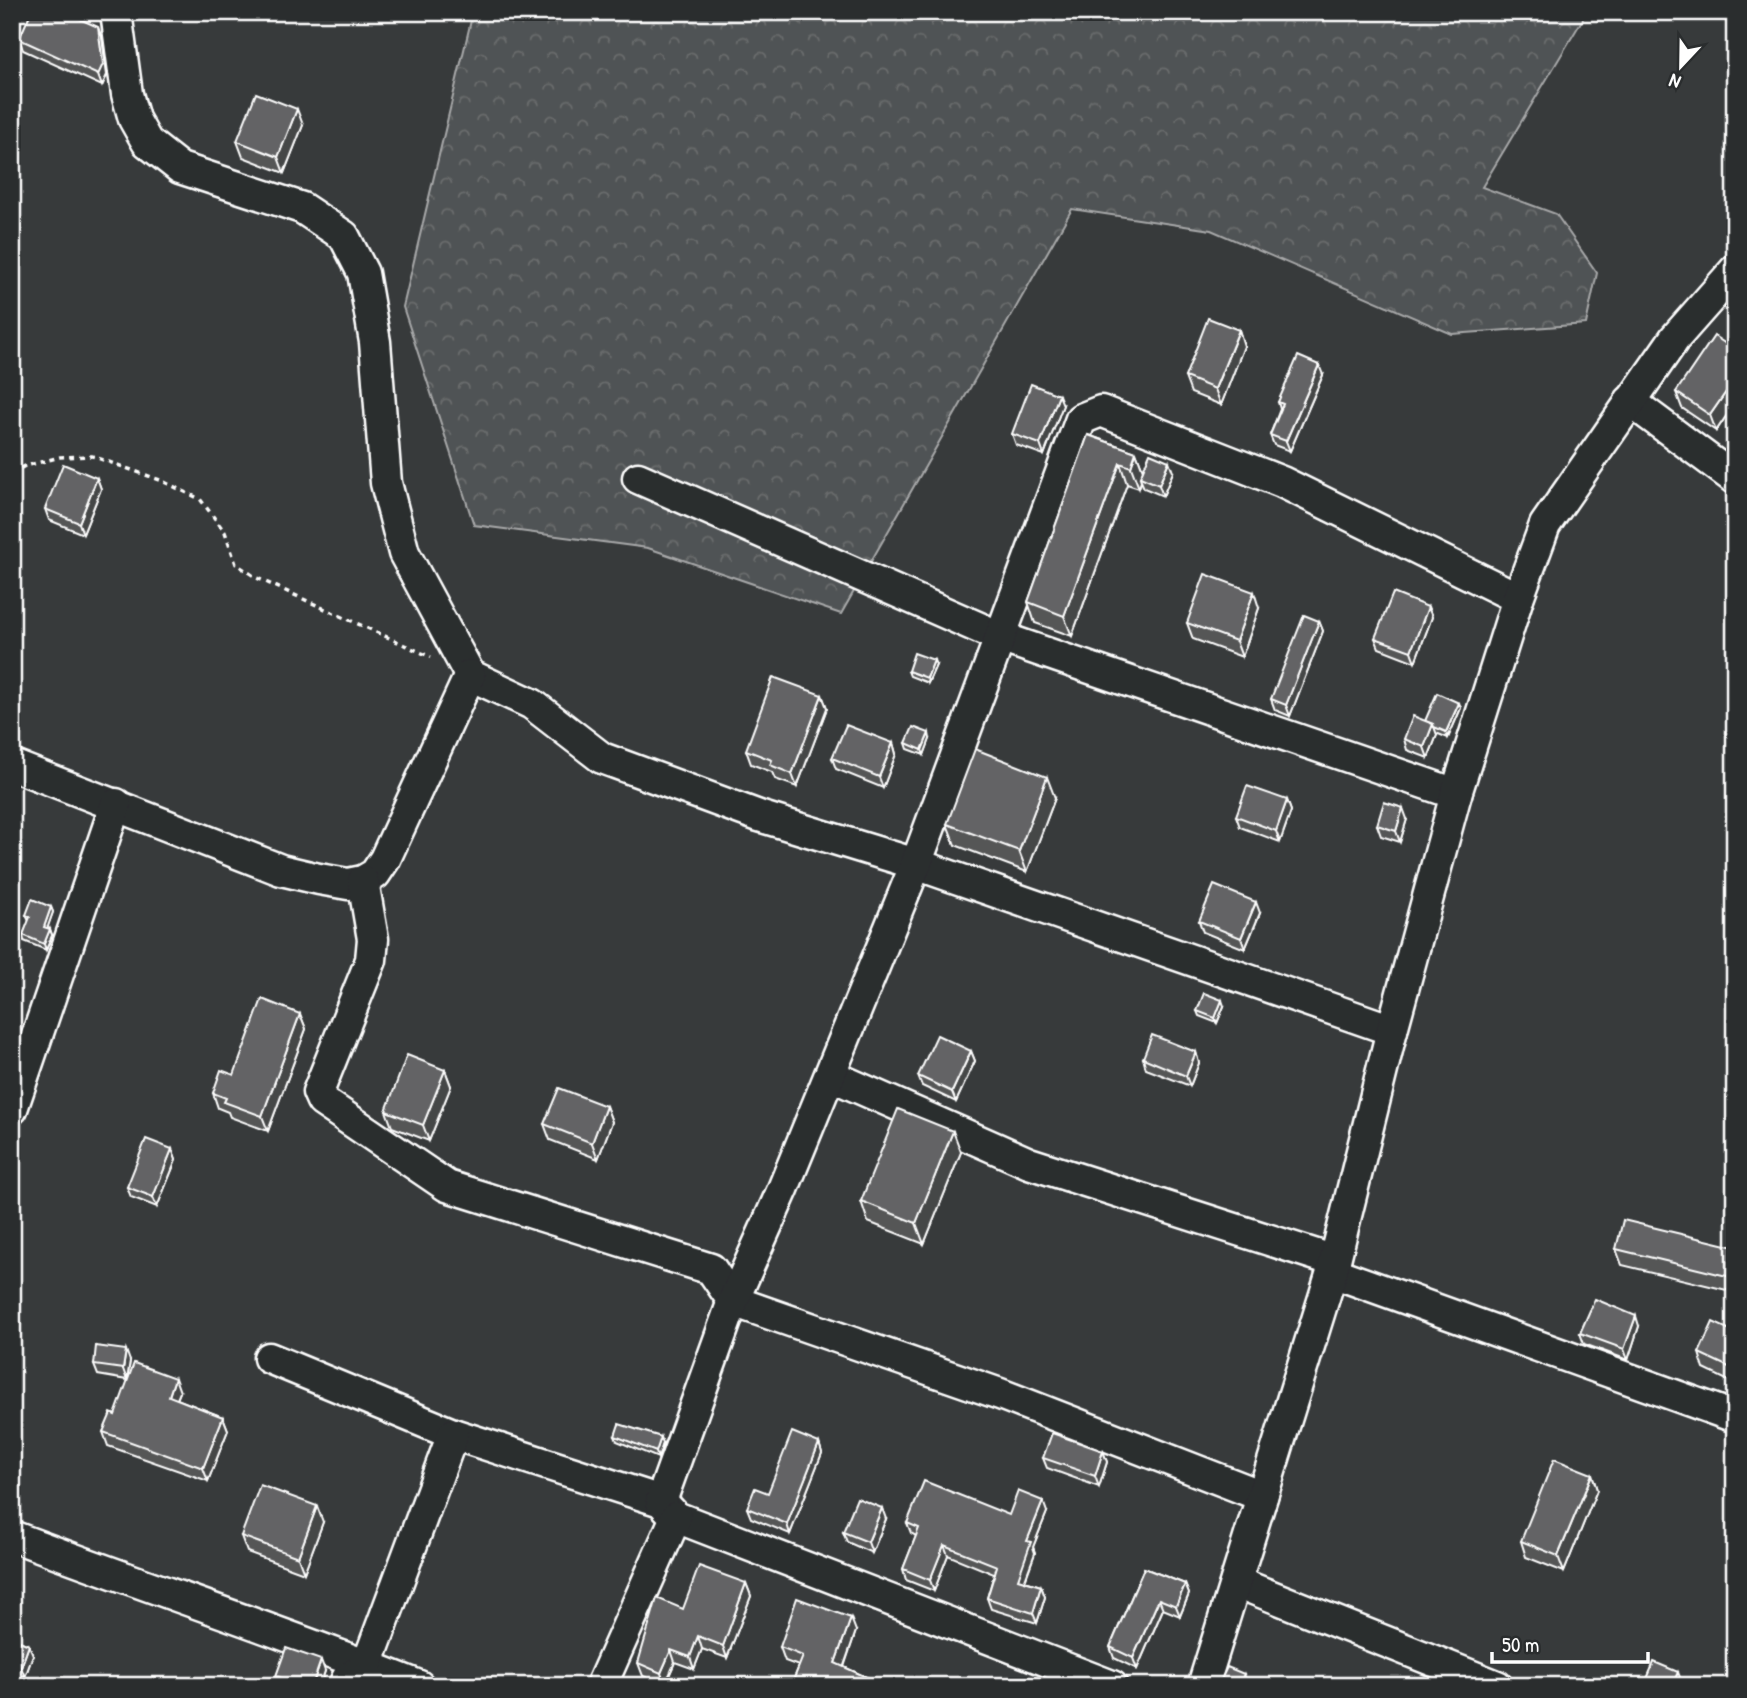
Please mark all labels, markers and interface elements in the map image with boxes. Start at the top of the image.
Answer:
north arrow [1646,32,1716,102]
text: N [1665,68,1684,96]
scale bar [1492,1621,1647,1665]
text: 50 m [1502,1630,1539,1659]

